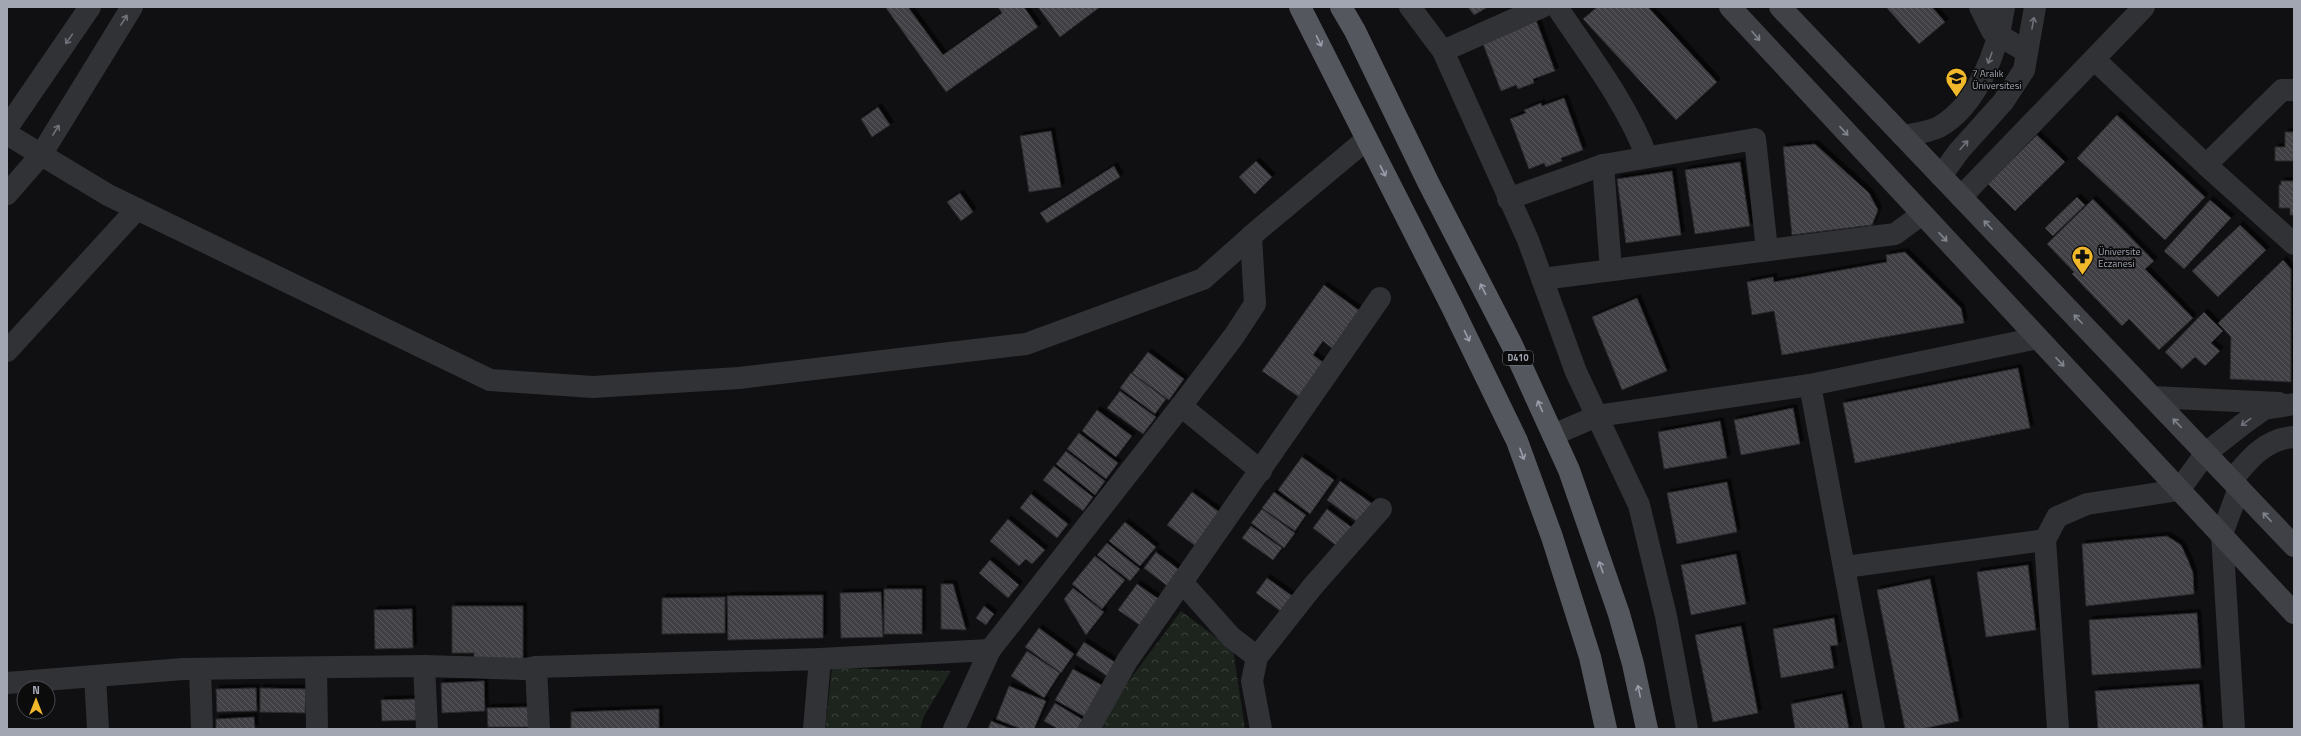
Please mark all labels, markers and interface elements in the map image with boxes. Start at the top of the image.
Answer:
one-way arrow [121,14,129,26]
one-way arrow [2029,17,2037,30]
one-way arrow [1751,31,1760,42]
one-way arrow [64,34,73,45]
one-way arrow [1316,35,1323,47]
one-way arrow [1986,52,1994,64]
school or university icon: 7 Aralık Üniversitesi [1944,66,1970,99]
place label: 7 Aralık Üniversitesi [1972,66,2021,93]
one-way arrow [53,124,61,136]
one-way arrow [1840,126,1849,137]
one-way arrow [1960,140,1969,150]
one-way arrow [1379,164,1387,176]
one-way arrow [1983,220,1993,230]
one-way arrow [1938,231,1947,242]
pharmacy icon: Üniversite Eczanesi [2070,244,2096,277]
place label: Üniversite Eczanesi [2098,244,2141,271]
one-way arrow [1479,283,1487,295]
one-way arrow [2073,314,2083,324]
one-way arrow [1464,330,1471,342]
road number: D410 [1503,351,1533,365]
one-way arrow [2055,357,2065,367]
one-way arrow [1536,401,1543,413]
one-way arrow [2172,418,2182,428]
one-way arrow [2240,418,2251,427]
one-way arrow [1518,448,1526,460]
one-way arrow [2263,513,2272,523]
one-way arrow [1597,561,1605,573]
north arrow [16,680,56,720]
text: N [32,682,40,698]
one-way arrow [1634,685,1642,698]

